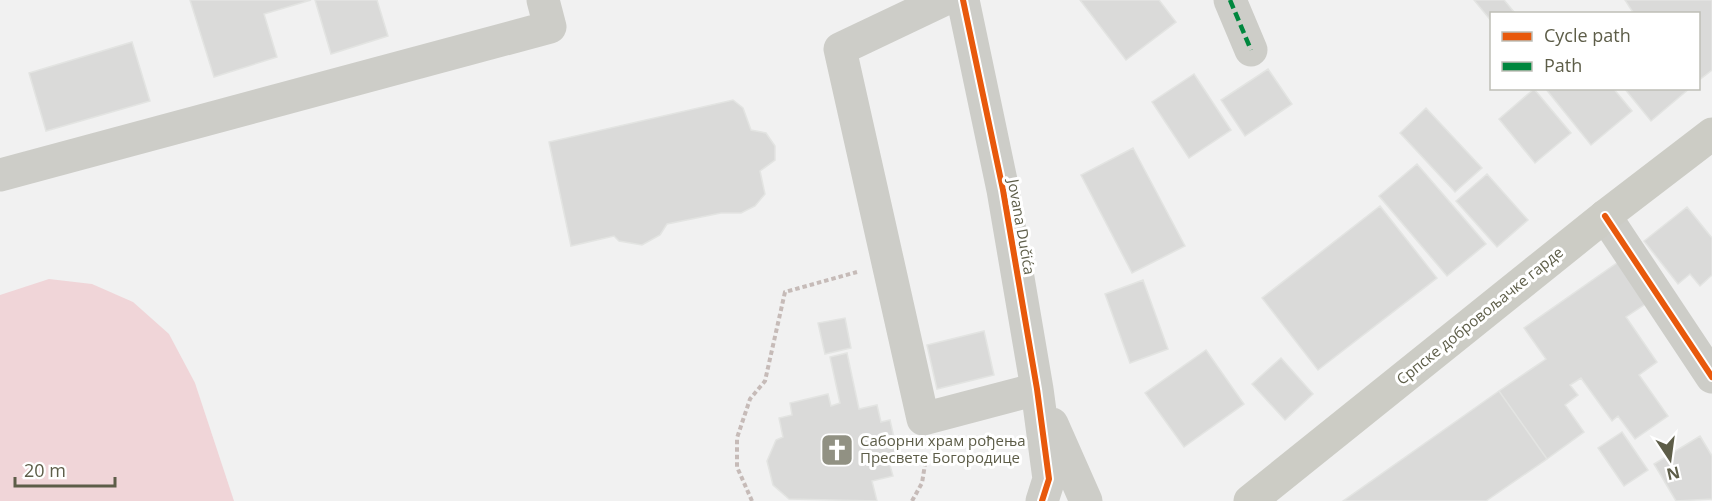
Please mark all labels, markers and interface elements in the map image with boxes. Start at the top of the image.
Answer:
legend [1490,12,1700,90]
text: Cycle path [1544,23,1631,47]
text: Path [1544,53,1582,77]
street label: Jovana Dučića [1003,175,1040,276]
street label: Српске добровољачке гарде [1392,242,1567,389]
north arrow [1640,429,1700,489]
place label: Саборни храм рођења Пресвете Богородице [860,430,1026,467]
church icon: Саборни храм рођења Пресвете Богородице [819,432,855,468]
scale bar [15,450,116,488]
text: 20 m [24,458,66,482]
text: N [1665,461,1682,486]

